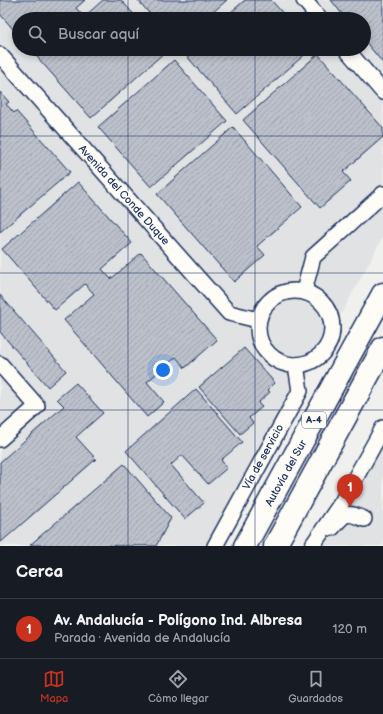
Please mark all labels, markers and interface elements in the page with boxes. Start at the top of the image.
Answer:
search box [12,12,371,56]
icon: search [26,23,48,45]
text: Buscar aquí [58,25,139,44]
street label: Avenida del Conde Duque [76,142,173,248]
your location [153,360,173,380]
road number: A-4 [302,412,326,428]
street label: Vía de servicio [240,422,286,492]
street label: Autovía del Sur [262,437,310,508]
pin: 1 [337,474,363,507]
text: Cerca [16,562,63,582]
text: Av. Andalucía - Polígono Ind. Albresa [54,611,302,630]
text: 1 [26,621,32,637]
text: 120 m [332,621,367,637]
text: Parada · Avenida de Andalucía [54,630,230,646]
tab: Mapa [40,668,68,705]
tab: Cómo llegar [148,668,208,705]
tab: Guardados [288,668,343,705]

